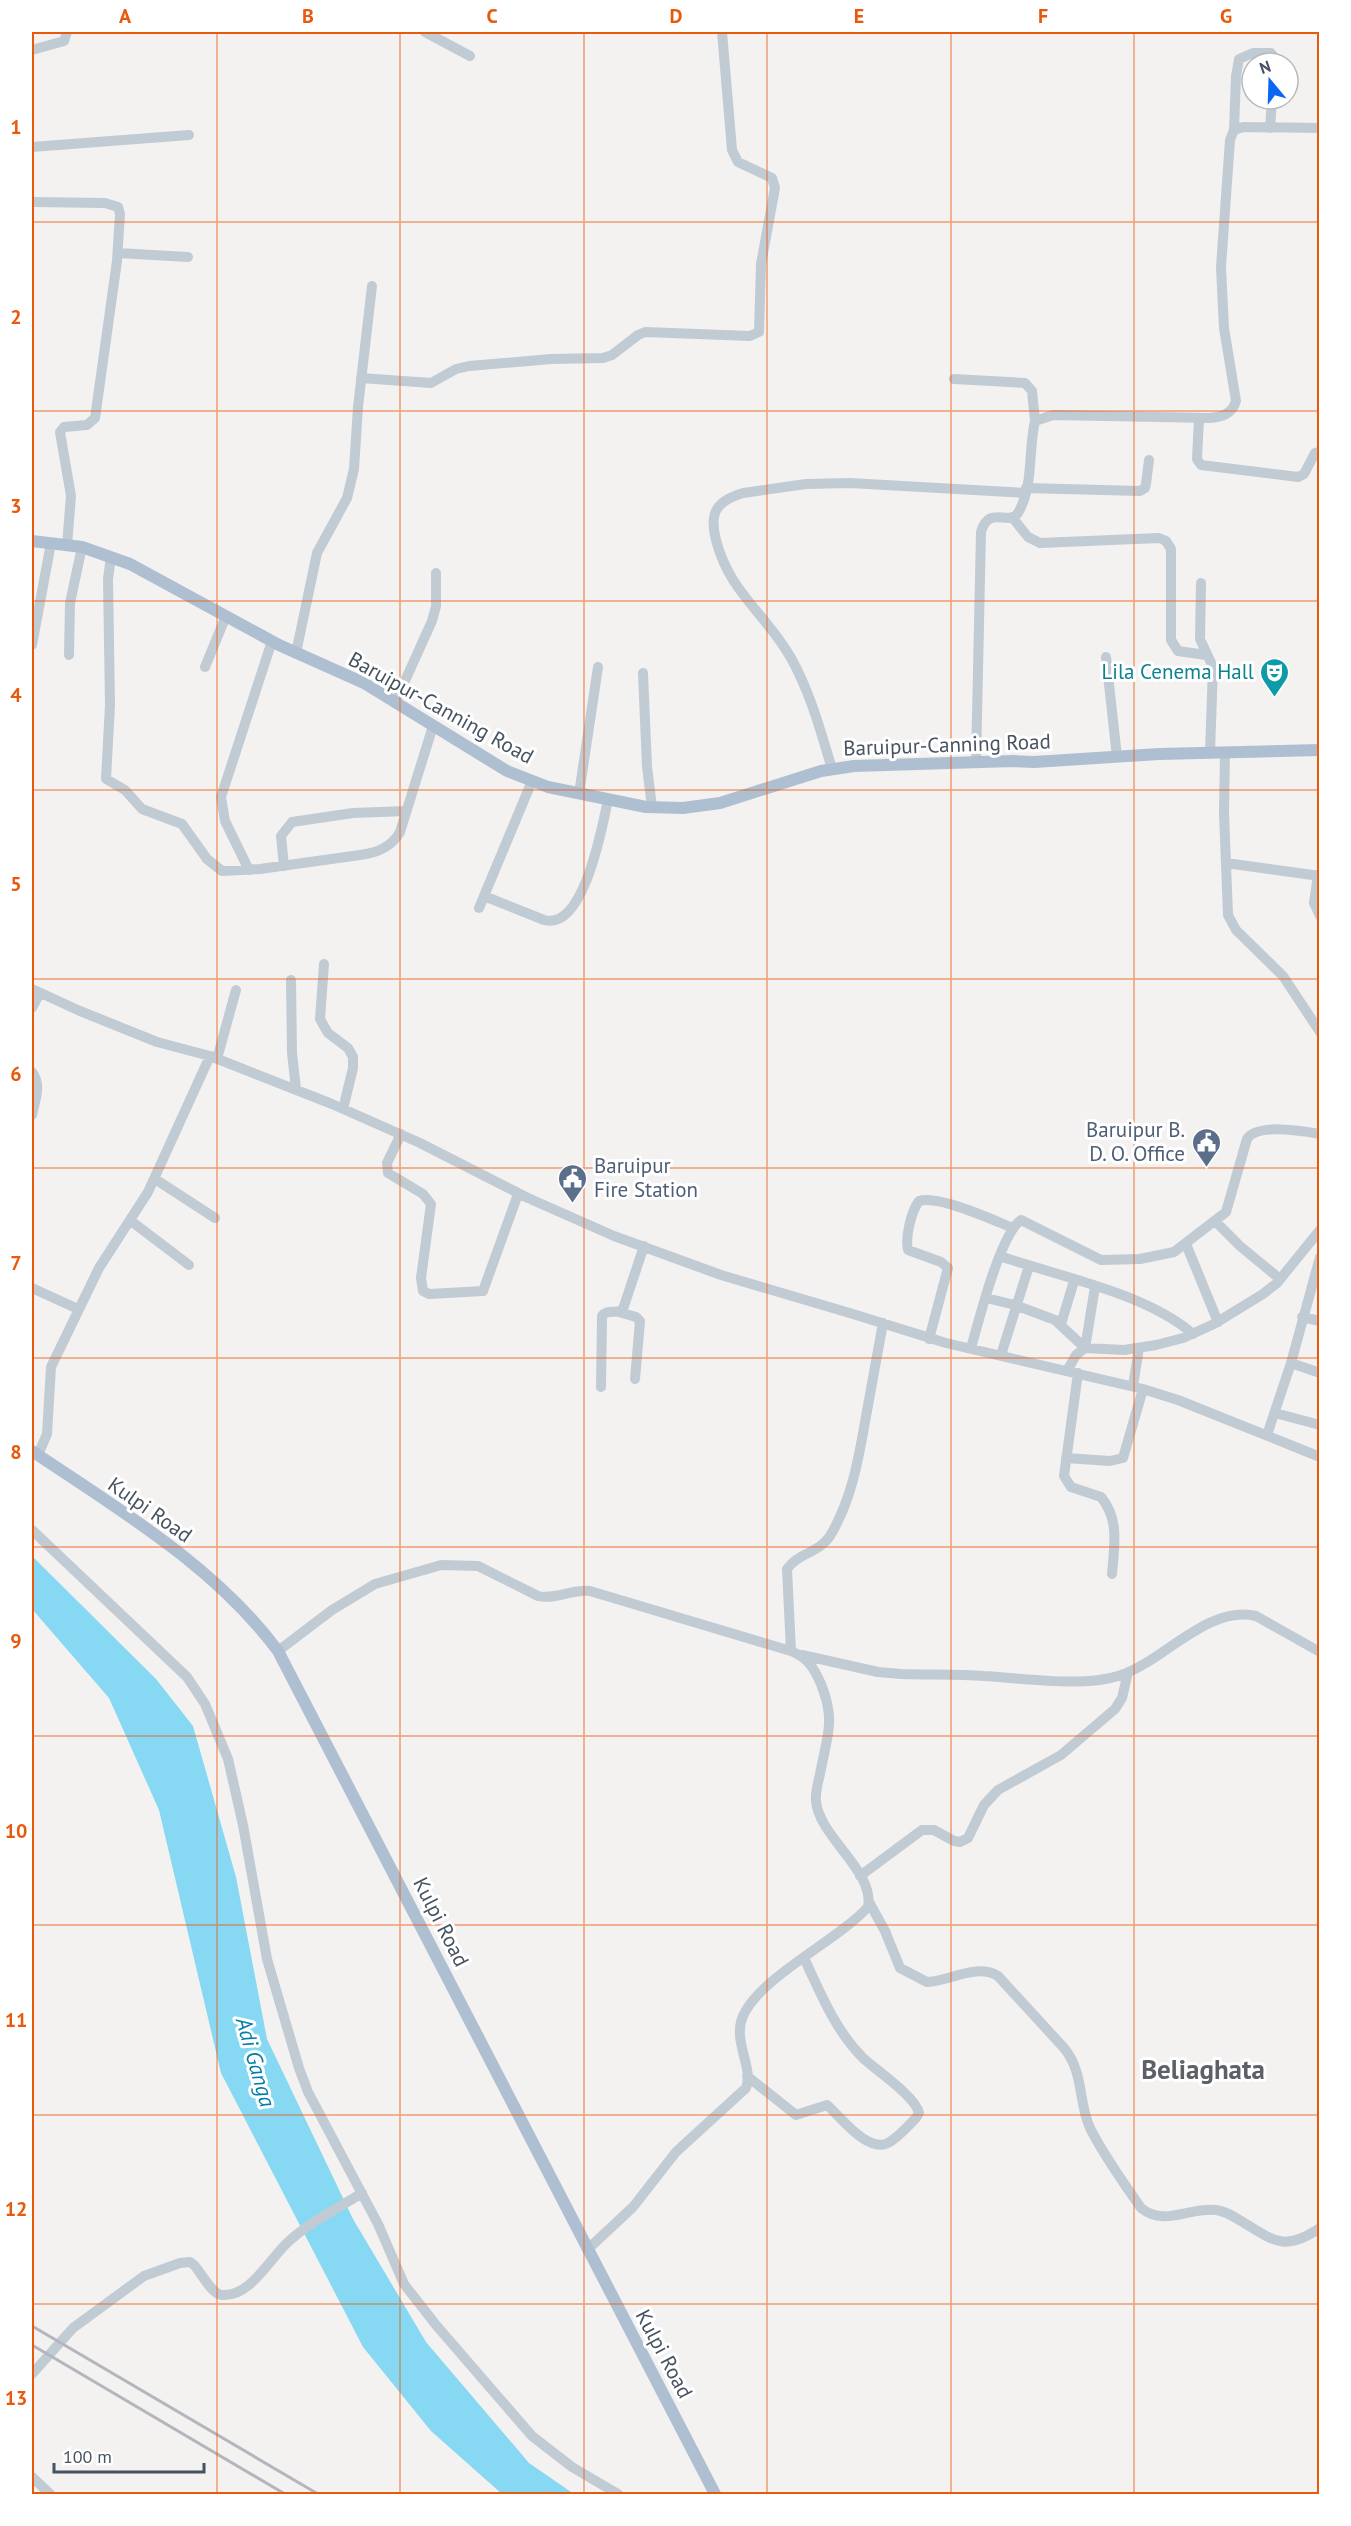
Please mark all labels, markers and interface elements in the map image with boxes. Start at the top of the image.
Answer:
text: A [119,3,132,29]
text: B [302,3,314,29]
text: C [486,3,498,29]
text: D [670,3,683,29]
text: E [854,3,864,29]
text: F [1038,3,1048,29]
text: G [1220,3,1232,29]
north arrow [1240,51,1300,111]
text: N [1257,56,1273,78]
text: 1 [10,114,22,140]
text: 2 [10,304,22,330]
text: 3 [10,493,22,519]
street label: Baruipur-Canning Road [344,645,539,770]
theatre icon: Lila Cenema Hall [1259,656,1291,698]
place label: Lila Cenema Hall [1101,658,1254,685]
text: 4 [10,682,22,708]
street label: Baruipur-Canning Road [843,727,1051,762]
text: 5 [10,871,22,897]
text: 6 [10,1061,22,1087]
place label: Baruipur B. D. O. Office [1086,1116,1185,1167]
public building icon: Baruipur B. D. O. Office [1190,1126,1222,1168]
place label: Baruipur Fire Station [594,1152,698,1203]
public building icon: Baruipur Fire Station [557,1162,589,1204]
text: 7 [10,1250,22,1276]
text: 8 [10,1439,22,1465]
street label: Kulpi Road [103,1471,198,1548]
text: 9 [10,1628,22,1654]
text: 10 [5,1818,27,1844]
street label: Kulpi Road [407,1873,475,1971]
text: 11 [5,2007,27,2033]
water label: Adi Ganga [230,2013,282,2110]
district label: Beliaghata [1141,2052,1265,2086]
text: 12 [5,2196,27,2222]
street label: Kulpi Road [630,2305,699,2403]
text: 13 [5,2385,27,2411]
scale bar [54,2436,204,2474]
text: 100 m [63,2445,112,2468]

